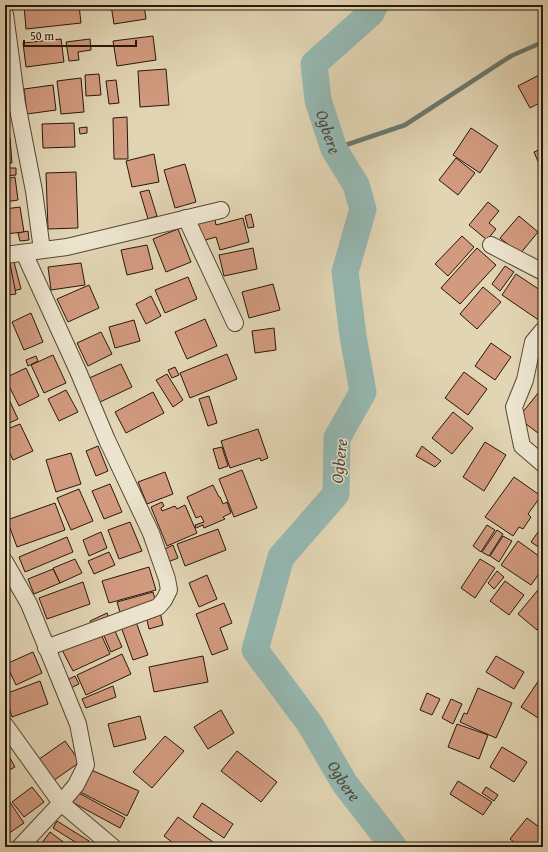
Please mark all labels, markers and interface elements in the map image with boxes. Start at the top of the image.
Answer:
scale bar [24,22,136,48]
text: 50 m [30,27,54,44]
water label: Ogbere [310,106,347,159]
water label: Ogbere [324,437,353,485]
water label: Ogbere [322,755,367,807]

